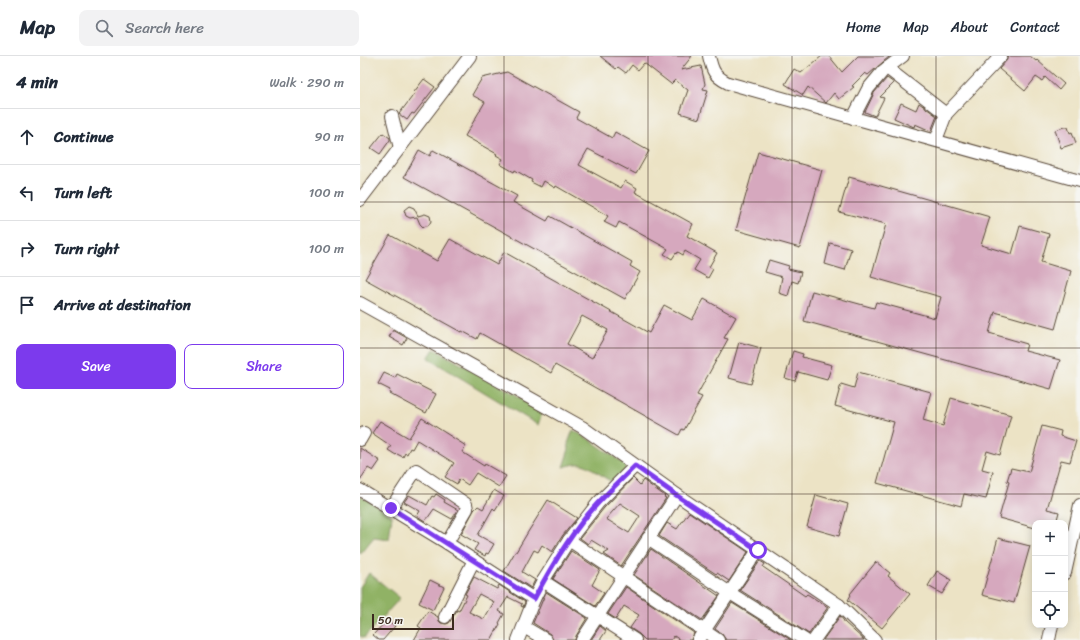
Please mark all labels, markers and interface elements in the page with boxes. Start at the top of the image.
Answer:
search box [79,10,359,46]
text: Map [20,11,55,44]
text: Search here [125,15,204,41]
text: Home [846,15,881,40]
text: Map [903,15,929,40]
text: About [951,15,988,40]
text: Contact [1010,15,1060,40]
icon: search [93,17,115,39]
text: 4 min [16,67,58,97]
text: Walk · 290 m [270,71,344,94]
text: Continue [54,124,114,150]
text: 90 m [314,125,344,148]
icon: ahead [16,126,38,148]
text: Turn left [54,180,112,206]
text: 100 m [309,181,344,204]
icon: left [16,182,38,204]
text: Turn right [54,236,119,262]
text: 100 m [309,237,344,260]
icon: right [16,238,38,260]
text: Arrive at destination [54,292,191,318]
icon: arrive [16,294,38,316]
button: Save [16,344,176,389]
button: Share [184,344,344,389]
route end [382,499,400,517]
map controls [1032,520,1068,628]
button: + [1032,520,1068,556]
route start [749,541,767,559]
button: − [1032,556,1068,592]
button: locate [1032,592,1068,628]
text: 50 m [378,611,403,630]
scale bar [372,612,454,631]

